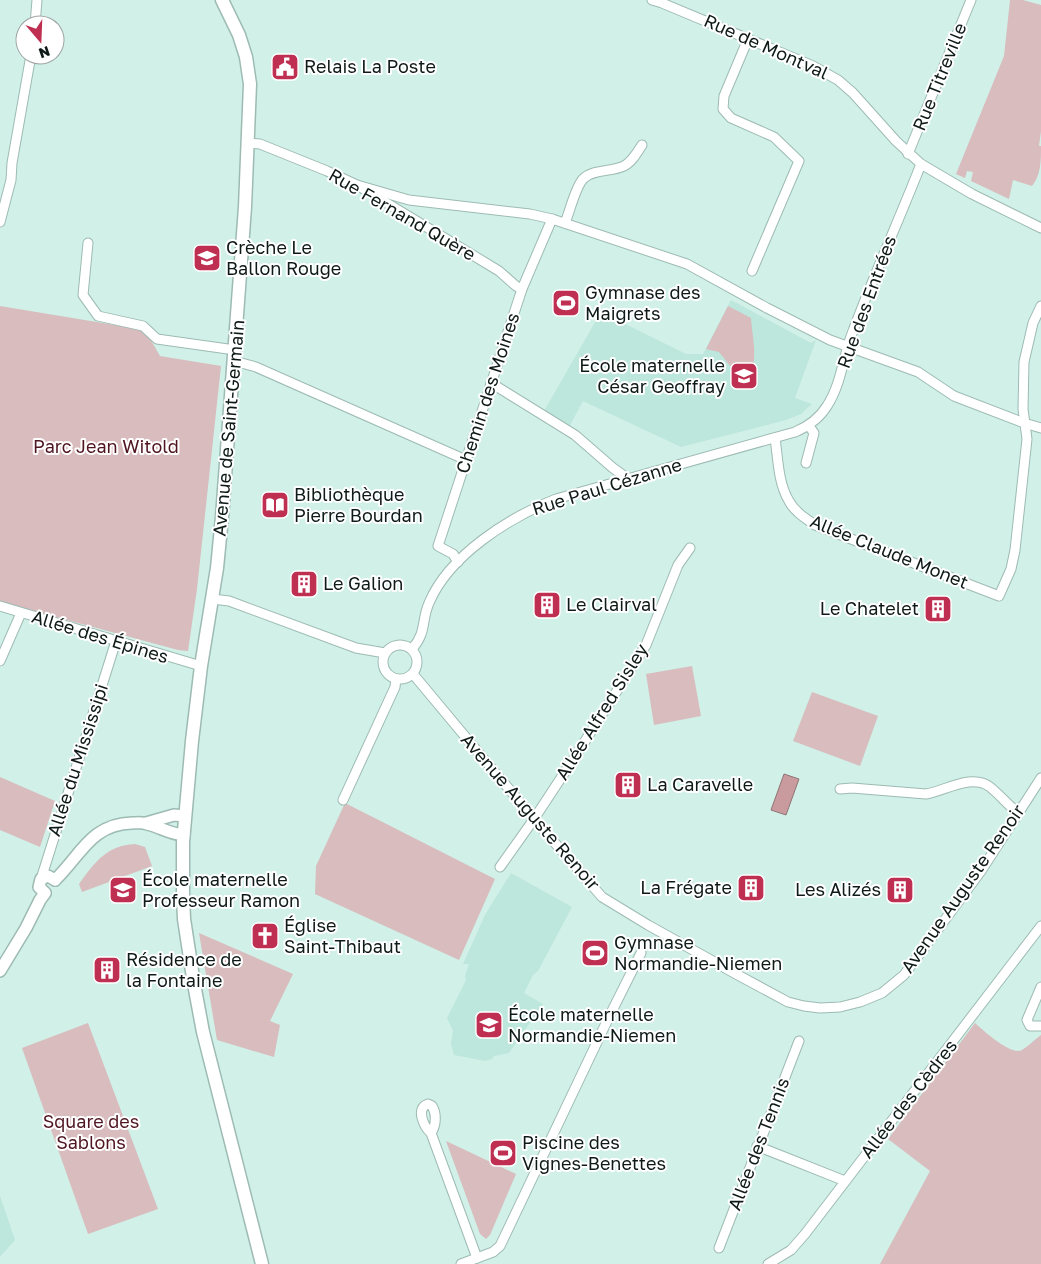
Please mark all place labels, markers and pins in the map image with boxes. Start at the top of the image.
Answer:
public building icon: Relais La Poste [270,52,300,82]
place label: Relais La Poste [304,55,436,77]
place label: Crèche Le Ballon Rouge [226,236,341,279]
school or university icon: Crèche Le Ballon Rouge [192,243,222,273]
place label: Gymnase des Maigrets [585,281,700,324]
sports icon: Gymnase des Maigrets [551,288,581,318]
place label: École maternelle César Geoffray [579,354,725,397]
school or university icon: École maternelle César Geoffray [729,361,759,391]
place label: Bibliothèque Pierre Bourdan [294,483,423,526]
library icon: Bibliothèque Pierre Bourdan [260,490,290,520]
building icon: Le Galion [289,569,319,599]
place label: Le Galion [323,572,403,594]
building icon: Le Clairval [532,590,562,620]
place label: Le Clairval [566,593,657,615]
building icon: Le Chatelet [923,594,953,624]
place label: Le Chatelet [820,597,919,619]
building icon: La Caravelle [613,770,643,800]
place label: La Caravelle [647,773,753,795]
place label: École maternelle Professeur Ramon [142,868,300,911]
building icon: La Frégate [736,873,766,903]
school or university icon: École maternelle Professeur Ramon [108,875,138,905]
building icon: Les Alizés [885,875,915,905]
place label: La Frégate [640,876,732,898]
place label: Les Alizés [795,878,881,900]
place label: Église Saint-Thibaut [284,914,401,957]
church icon: Église Saint-Thibaut [250,921,280,951]
place label: Gymnase Normandie-Niemen [614,931,782,974]
sports icon: Gymnase Normandie-Niemen [580,938,610,968]
place label: Résidence de la Fontaine [126,948,242,991]
building icon: Résidence de la Fontaine [92,955,122,985]
place label: École maternelle Normandie-Niemen [508,1003,676,1046]
school or university icon: École maternelle Normandie-Niemen [474,1010,504,1040]
place label: Piscine des Vignes-Benettes [522,1131,666,1174]
sports icon: Piscine des Vignes-Benettes [488,1138,518,1168]

